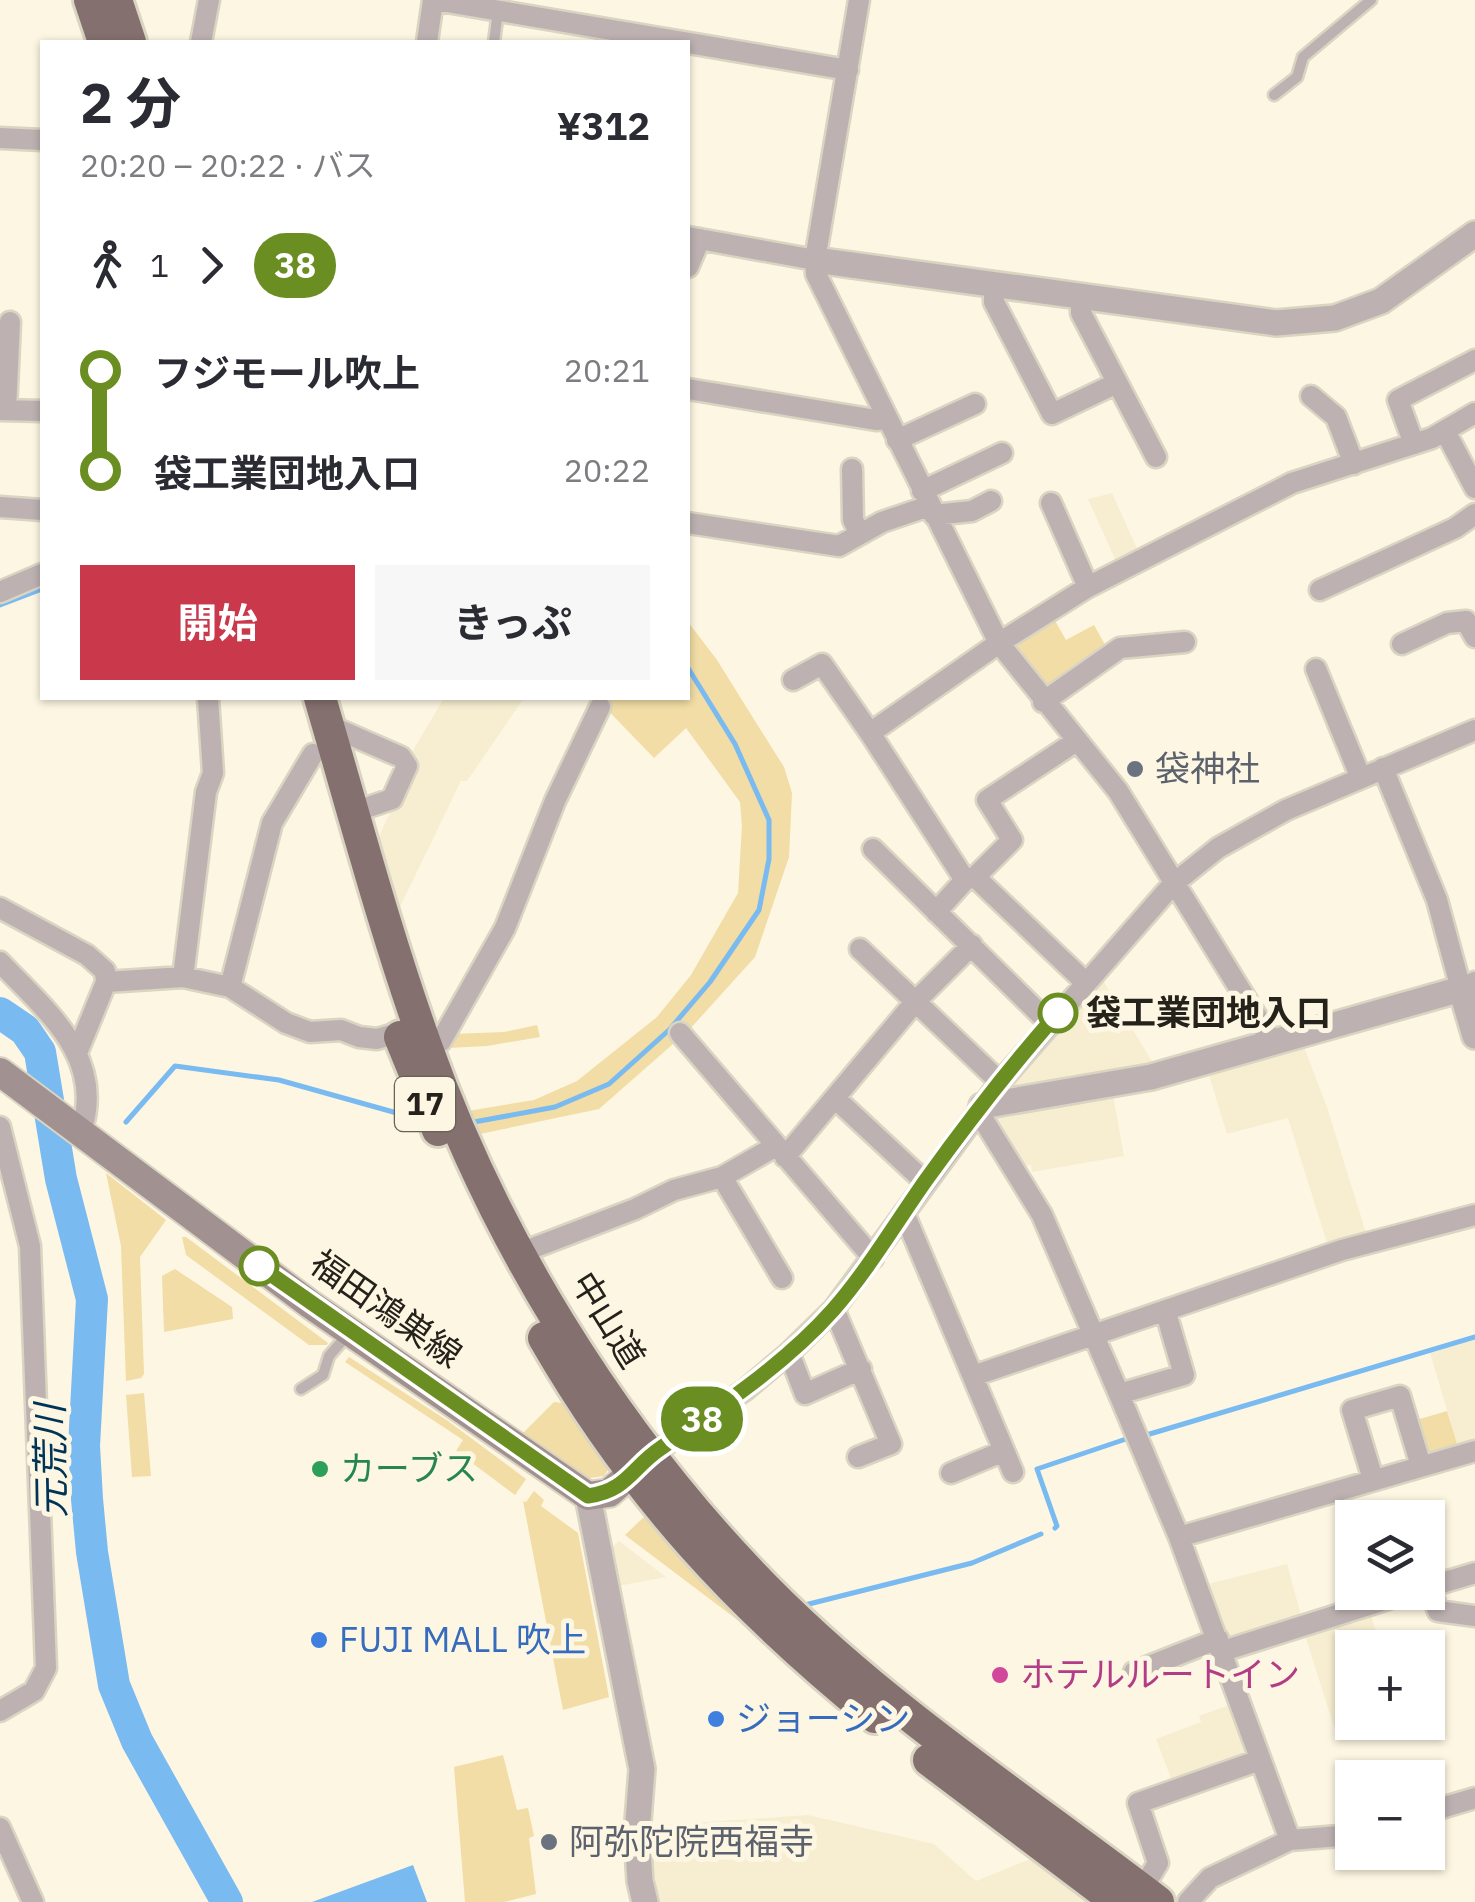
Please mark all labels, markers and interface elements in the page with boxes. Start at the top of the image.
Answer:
text: 2 分 [80,67,181,138]
text: ¥312 [557,101,650,150]
text: 20:20 – 20:22 · バス [80,144,376,186]
icon: walk [80,238,135,293]
icon: forward [184,238,239,293]
text: 38 [274,242,316,288]
text: 1 [150,244,169,286]
text: フジモール吹上 [154,348,420,397]
text: 20:21 [564,349,650,391]
text: 袋工業団地入口 [154,448,420,497]
text: 20:22 [564,449,650,491]
button: 開始 [80,565,355,680]
button: きっぷ [375,565,650,680]
place label: 袋神社 [1155,745,1260,791]
marker: 袋神社 [1124,758,1146,780]
place label: 袋工業団地入口 [1086,989,1331,1035]
marker: 袋工業団地入口 [1039,994,1077,1032]
road number: 17 [395,1077,455,1131]
street label: 福田鴻巣線 [302,1239,471,1377]
unlabelled marker [240,1247,278,1285]
street label: 中山道 [562,1263,656,1376]
line badge: 38 [657,1386,747,1452]
text: 38 [681,1396,723,1442]
water label: 元荒川 [24,1400,75,1518]
place label: カーブス [340,1445,478,1491]
marker: カーブス [309,1458,331,1480]
map controls [1335,1500,1445,1870]
button: layers [1335,1500,1445,1610]
place label: FUJI MALL 吹上 [339,1616,586,1662]
marker: FUJI MALL 吹上 [308,1629,330,1651]
button: + [1335,1630,1445,1740]
place label: ホテルルートイン [1020,1651,1300,1697]
marker: ホテルルートイン [989,1664,1011,1686]
place label: ジョーシン [736,1695,910,1741]
marker: ジョーシン [705,1708,727,1730]
button: − [1335,1760,1445,1870]
place label: 阿弥陀院西福寺 [569,1818,814,1864]
marker: 阿弥陀院西福寺 [538,1831,560,1853]

